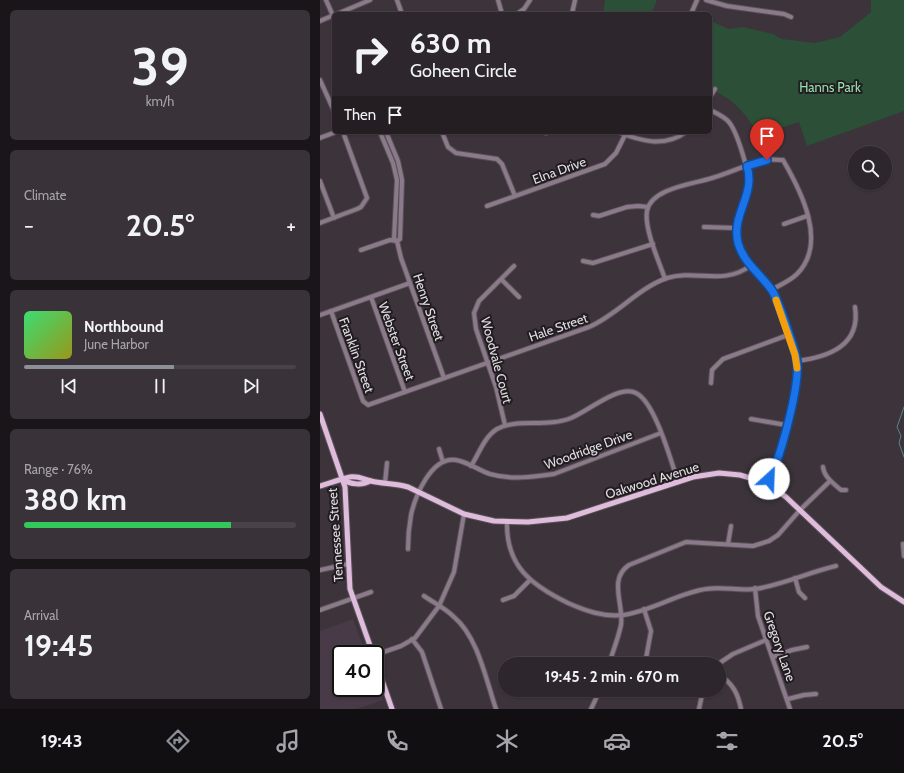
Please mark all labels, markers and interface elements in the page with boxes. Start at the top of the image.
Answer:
text: 630 m [410,26,491,60]
icon: right [344,28,396,80]
text: 39 [131,35,189,98]
text: Goheen Circle [410,60,517,82]
park label: Hanns Park [799,79,861,95]
text: km/h [146,93,174,109]
icon: arrive [384,104,406,126]
text: Then [344,106,376,124]
pin [750,119,784,160]
icon: arrive [756,125,778,147]
map controls [848,146,892,190]
button: search [848,146,892,190]
street label: Elna Drive [530,153,588,187]
text: Climate [24,187,66,203]
text: 20.5° [126,207,194,244]
text: − [24,212,34,239]
text: + [286,212,296,239]
street label: Henry Street [410,271,448,343]
street label: Webster Street [375,300,419,383]
street label: Hale Street [526,309,590,345]
street label: Franklin Street [336,315,378,395]
street label: Woodvale Court [478,315,516,406]
text: Northbound [84,318,164,336]
text: June Harbor [84,336,149,352]
icon: previous [58,375,80,397]
icon: pause [149,375,171,397]
icon: next [240,375,262,397]
street label: Woodridge Drive [542,426,635,472]
street label: Oakwood Avenue [603,458,701,502]
position arrow [748,458,790,500]
text: Range · 76% [24,461,93,477]
text: 380 km [24,481,127,518]
street label: Tennessee Street [324,487,346,583]
text: Arrival [24,607,59,623]
street label: Gregory Lane [761,609,800,684]
text: 19:45 [24,627,93,664]
speed limit sign: 40 [332,645,384,697]
text: 19:45 · 2 min · 670 m [545,668,679,686]
icon: directions [164,727,192,755]
icon: music [274,727,302,755]
icon: phone [383,727,411,755]
icon: climate [493,727,521,755]
icon: car [603,727,631,755]
icon: filters [713,727,741,755]
text: 19:43 [41,730,82,752]
text: 20.5° [822,730,863,752]

